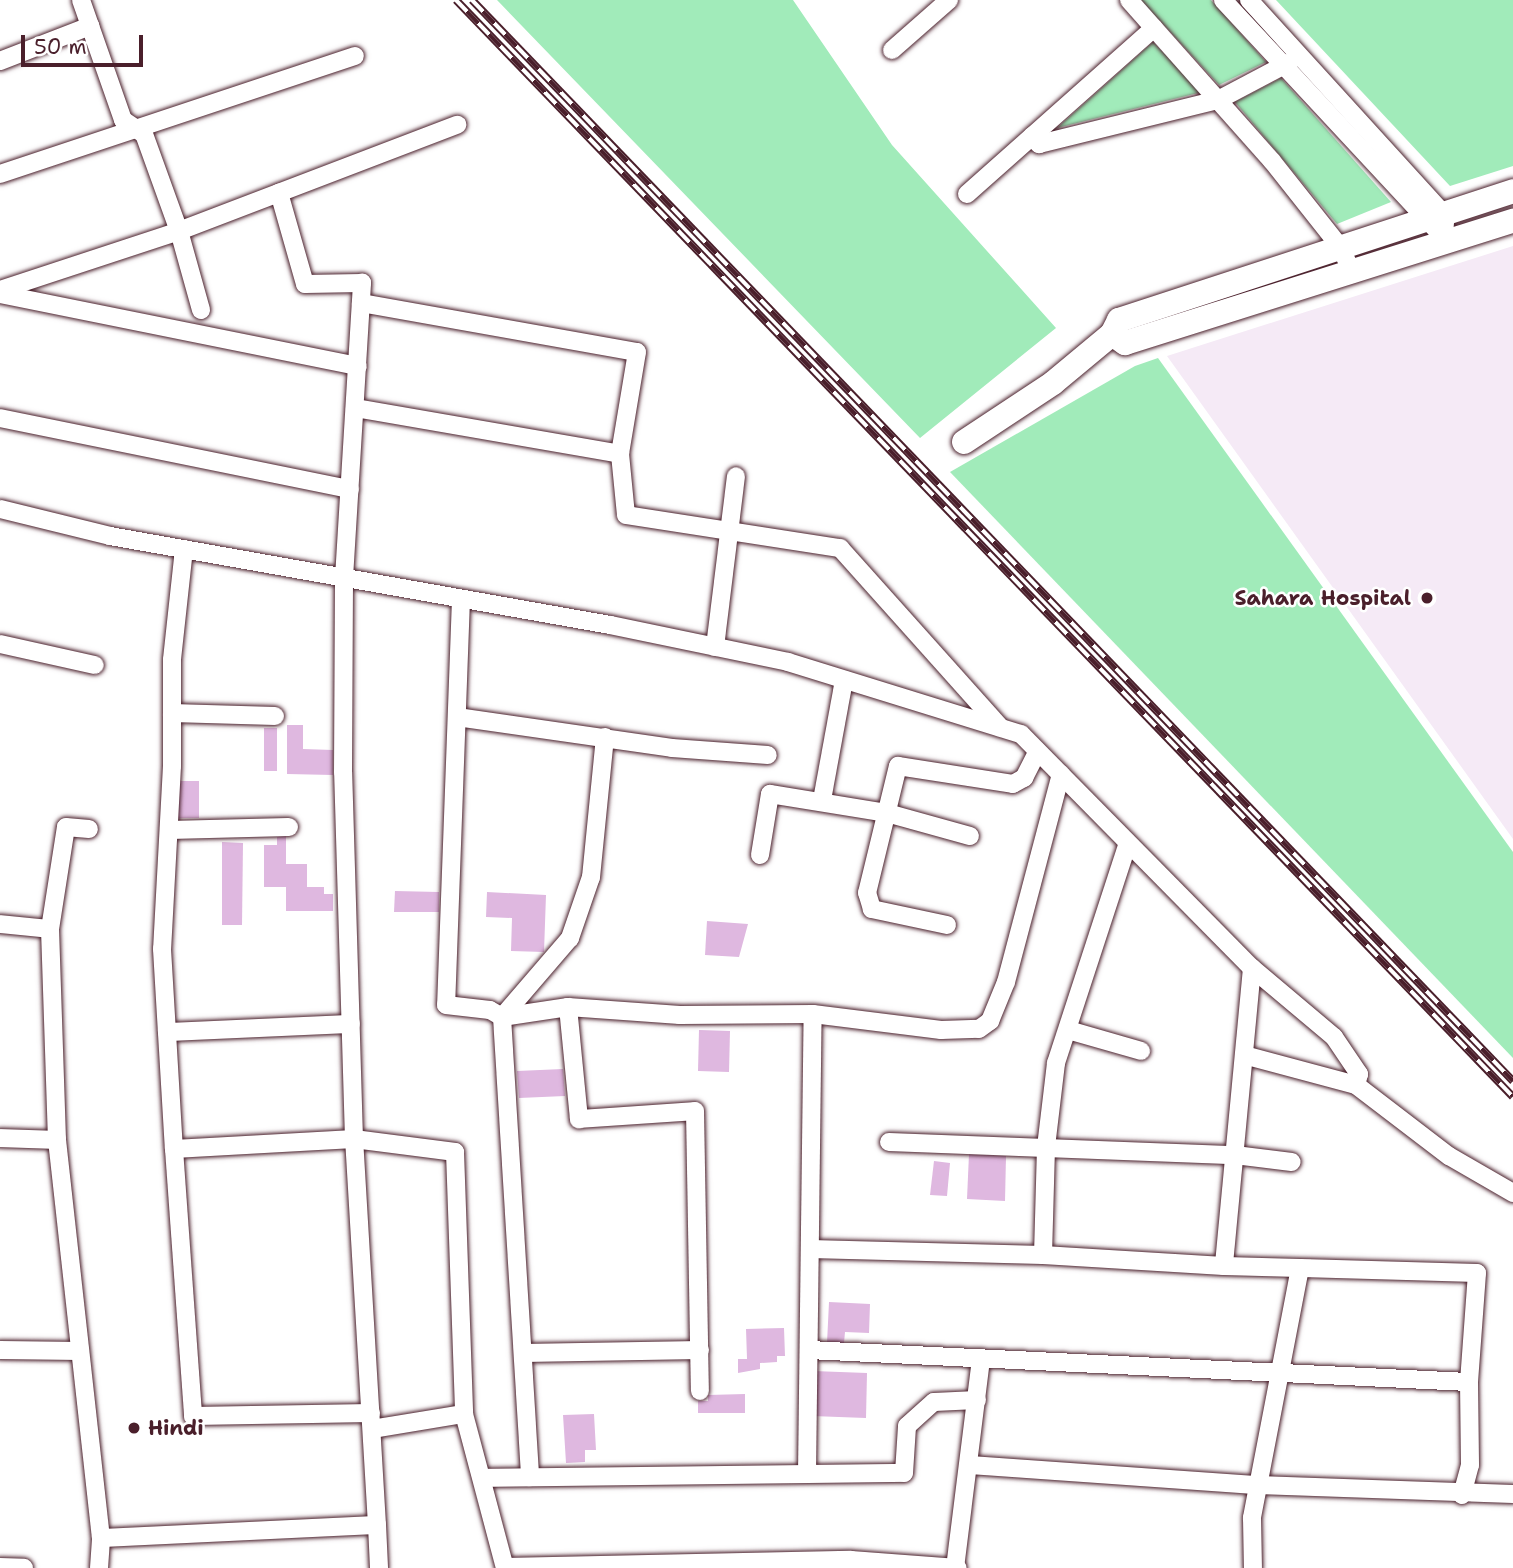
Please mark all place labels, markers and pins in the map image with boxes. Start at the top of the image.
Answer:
place label: Sahara Hospital [1235,585,1411,611]
marker: Sahara Hospital [1417,588,1437,608]
place label: Hindi [148,1415,204,1441]
marker: Hindi [126,1420,142,1436]

